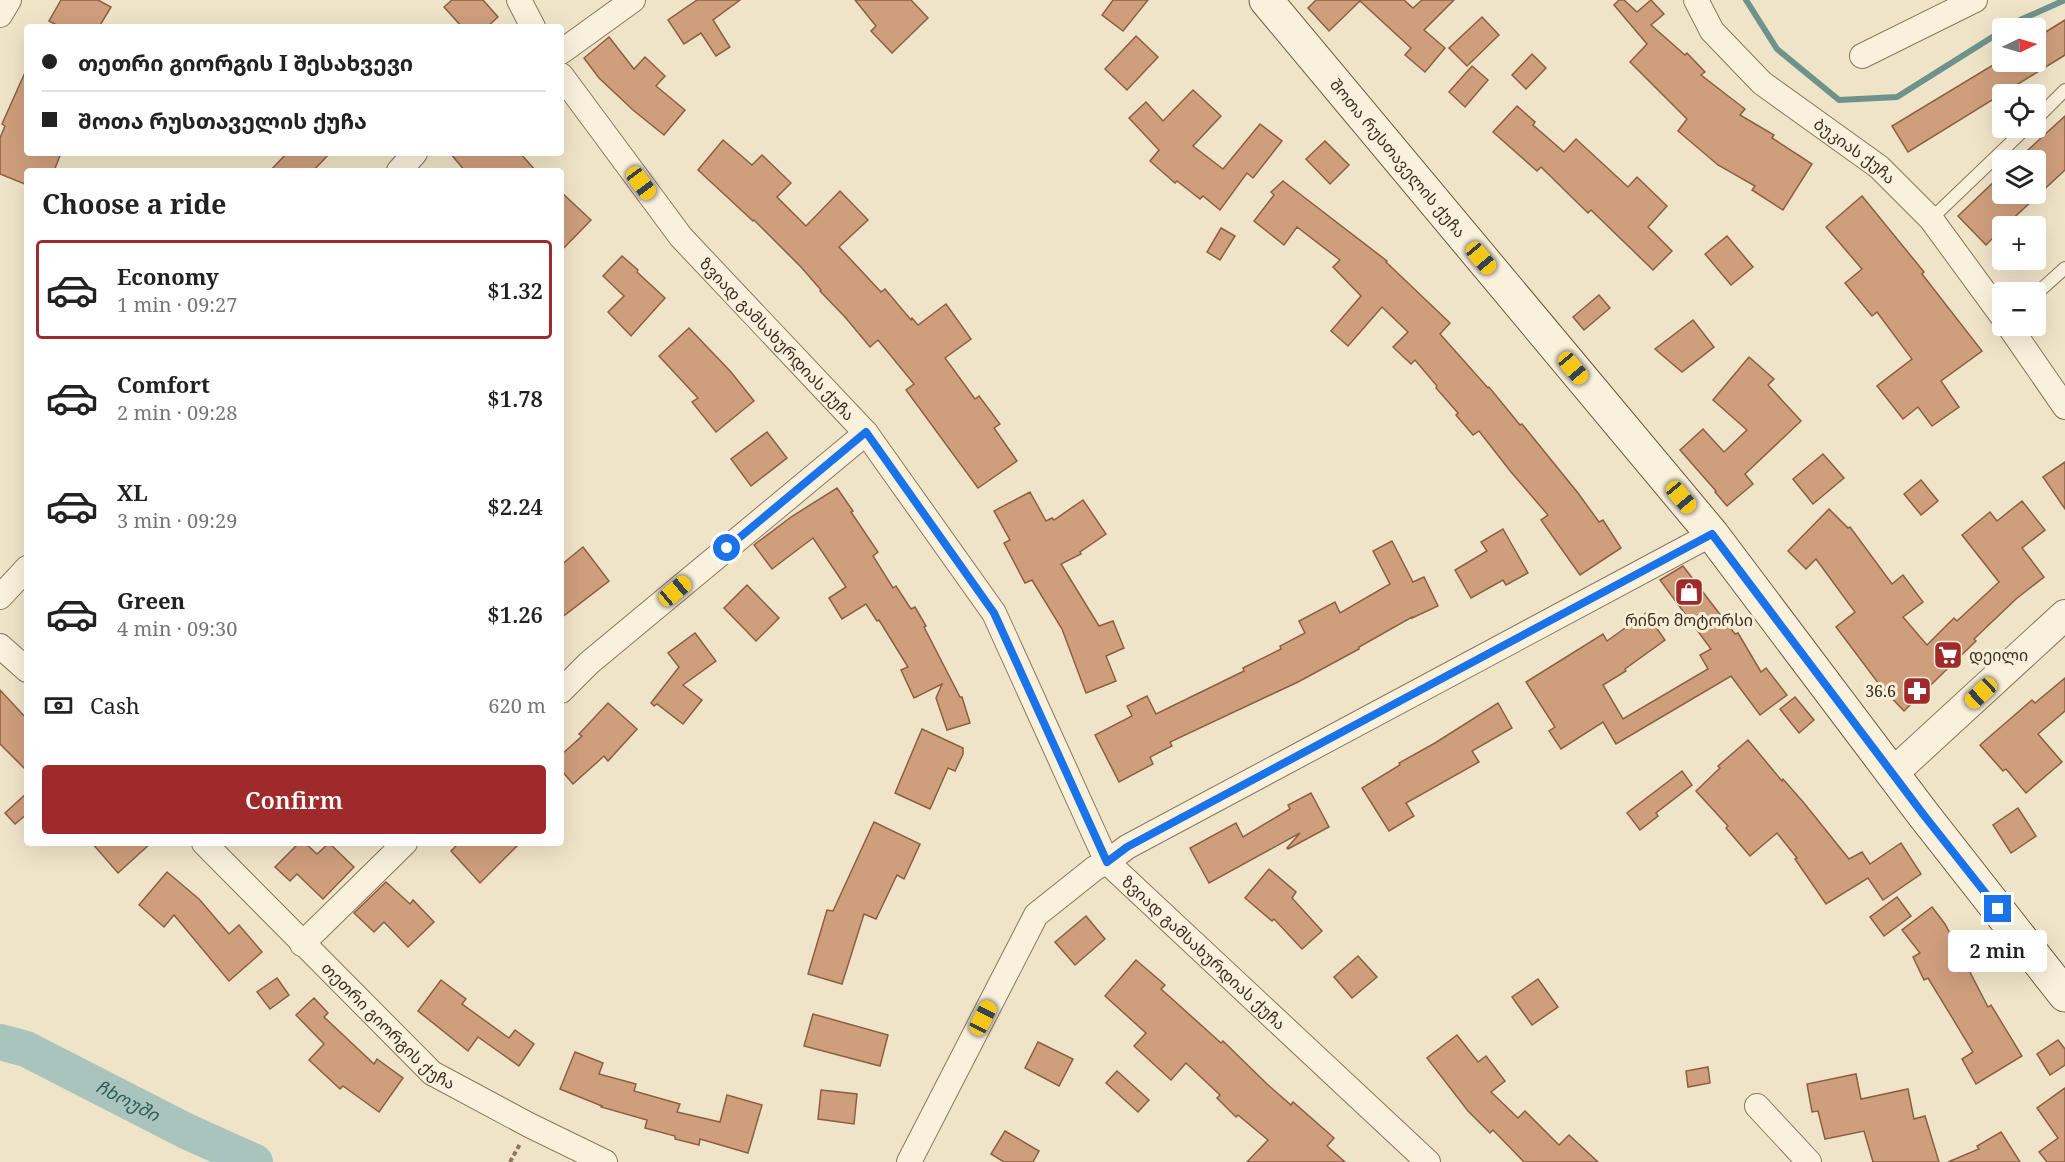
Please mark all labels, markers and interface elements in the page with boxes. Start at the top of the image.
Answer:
north arrow [1992,18,2046,72]
map controls [1992,18,2046,336]
text: თეთრი გიორგის I შესახვევი [78,47,413,77]
street label: შოთა რუსთაველის ქუჩა [1325,74,1471,242]
button: locate [1992,84,2046,138]
text: შოთა რუსთაველის ქუჩა [78,105,367,135]
street label: ბუკიას ქუჩა [1809,113,1901,189]
button: layers [1992,150,2046,204]
car [623,163,659,203]
text: Choose a ride [42,185,227,222]
button: + [1992,216,2046,270]
car [1463,238,1499,278]
street label: ზვიად გამსახურდიას ქუჩა [695,253,860,425]
text: Economy [117,261,219,291]
icon: car [45,263,99,317]
text: $1.32 [487,275,543,305]
button: − [1992,282,2046,336]
text: 1 min · 09:27 [117,291,237,318]
car [1555,348,1591,388]
text: Comfort [117,369,210,399]
icon: car [45,371,99,425]
text: $1.78 [487,383,543,413]
text: 2 min · 09:28 [117,399,237,426]
text: XL [117,477,148,507]
car [1663,477,1699,517]
icon: car [45,479,99,533]
text: $2.24 [487,491,543,521]
text: 3 min · 09:29 [117,507,237,534]
route start [713,534,740,561]
car [655,573,695,609]
shop icon: რინო მოტორსი [1673,576,1705,608]
text: Green [117,585,185,615]
icon: car [45,587,99,641]
text: $1.26 [487,599,543,629]
place label: რინო მოტორსი [1625,609,1753,631]
text: 4 min · 09:30 [117,615,237,642]
supermarket icon: დეილი [1932,639,1964,671]
place label: დეილი [1969,644,2028,666]
car [1962,674,2000,712]
pharmacy icon: 36.6 [1901,675,1933,707]
place label: 36.6 [1865,680,1896,702]
icon: cash [42,689,75,722]
text: Cash [90,690,140,720]
text: 620 m [488,692,546,719]
button: Confirm [42,765,546,834]
street label: ზვიად გამსახურდიას ქუჩა [1117,870,1291,1035]
route end [1984,895,2011,922]
callout: 2 min [1948,930,2048,972]
text: 2 min [1970,937,2025,964]
street label: თეთრი გიორგის ქუჩა [317,957,459,1094]
car [967,998,999,1038]
water label: ჩხოუში [92,1074,164,1127]

